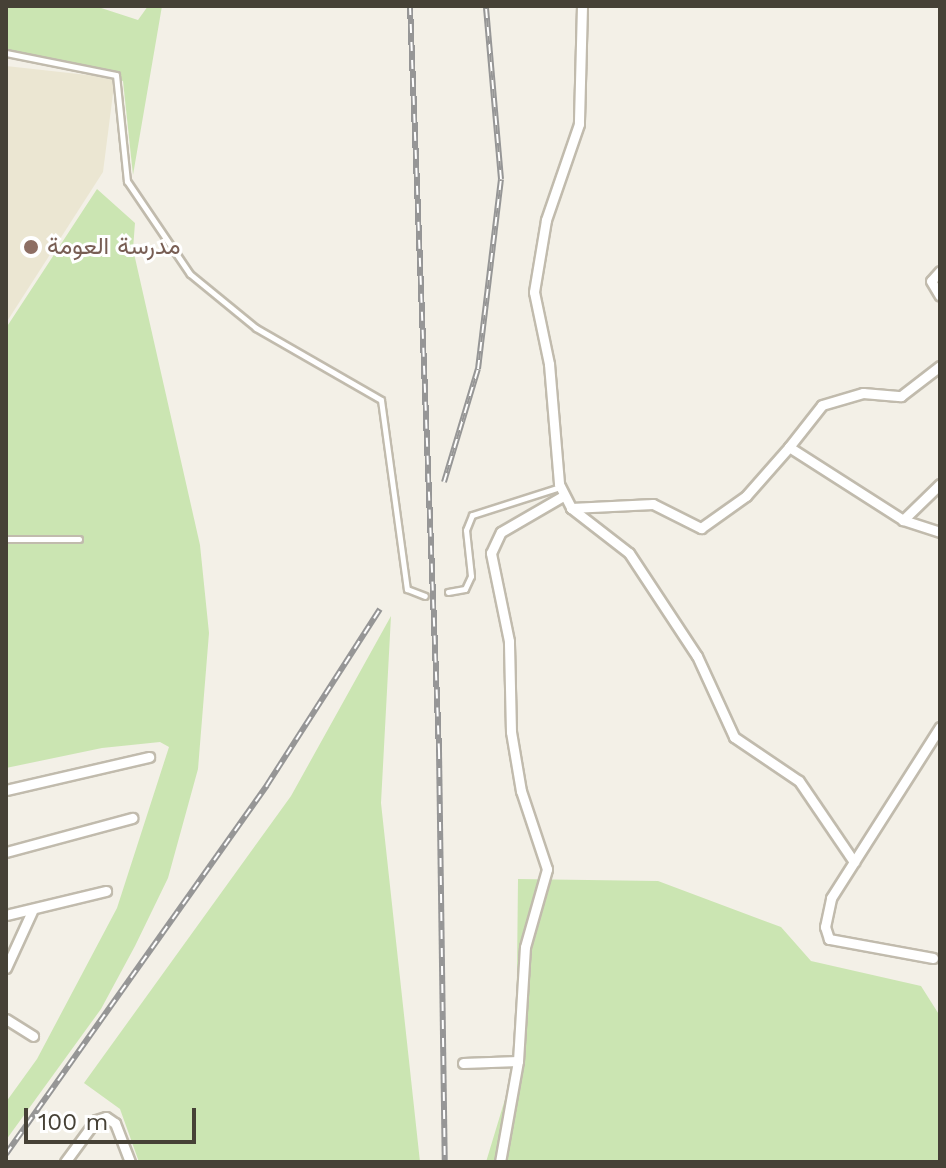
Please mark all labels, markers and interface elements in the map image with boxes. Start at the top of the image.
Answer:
place label: مدرسة العومة [47,233,181,261]
marker: مدرسة العومة [22,238,40,256]
scale bar [28,1092,200,1142]
text: 100 m [38,1108,108,1136]

